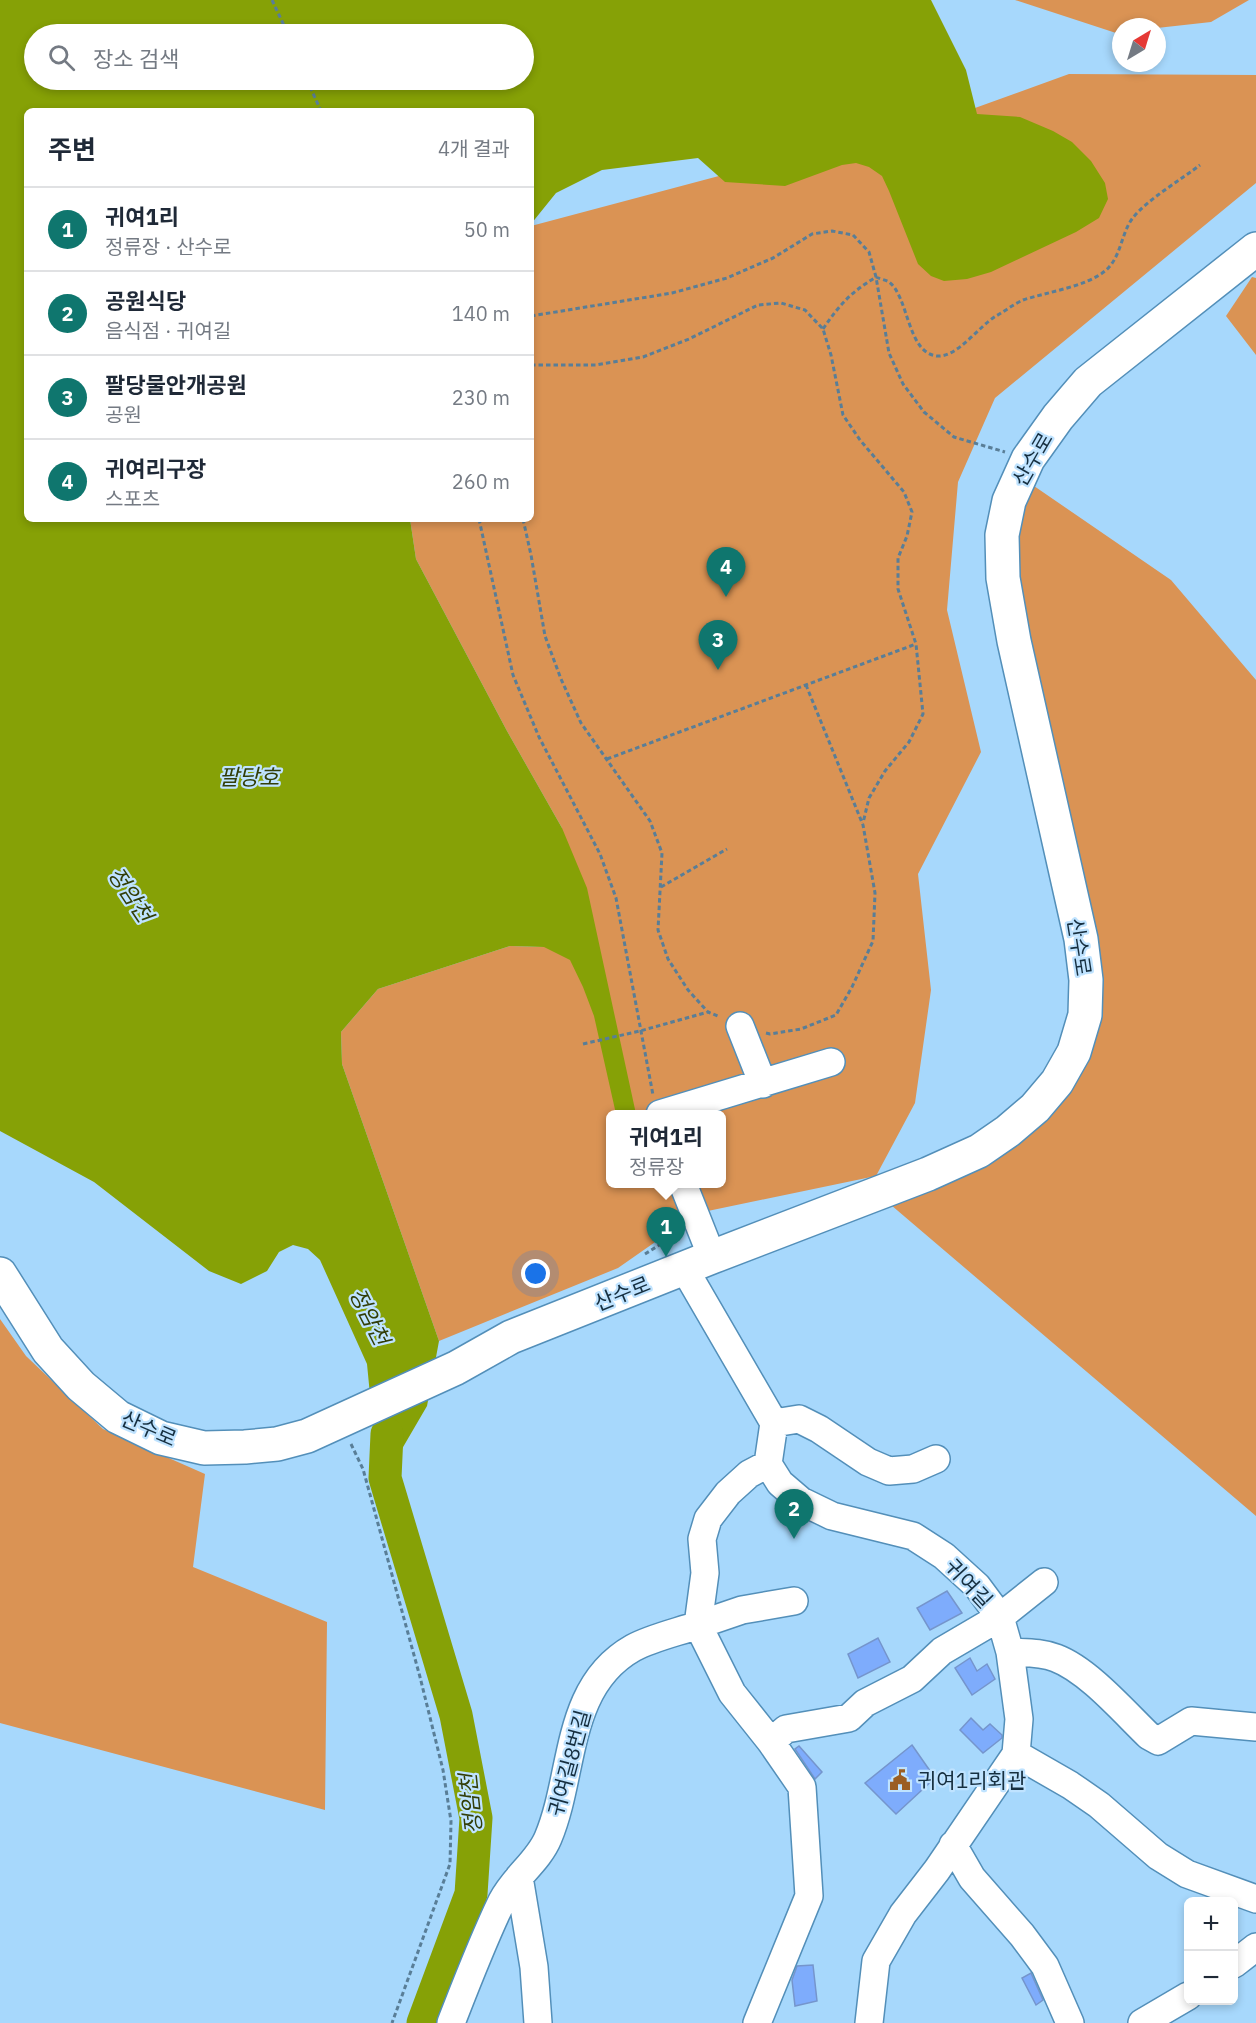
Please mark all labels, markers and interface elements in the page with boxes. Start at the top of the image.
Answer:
north arrow [1112,18,1166,72]
search box [24,24,534,90]
icon: search [45,41,78,74]
text: 장소 검색 [93,44,179,73]
text: 주변 [48,132,96,166]
text: 4개 결과 [438,135,510,162]
text: 귀여1리 [105,202,179,231]
text: 1 [62,216,74,243]
text: 50 m [464,216,510,243]
text: 정류장 · 산수로 [105,233,231,260]
text: 공원식당 [105,286,186,315]
text: 2 [62,300,74,327]
text: 140 m [452,300,510,327]
text: 음식점 · 귀여길 [105,317,231,344]
text: 팔당물안개공원 [105,370,247,399]
text: 3 [62,384,74,411]
text: 230 m [452,384,510,411]
text: 공원 [105,401,142,428]
street label: 산수로 [1005,427,1059,491]
text: 귀여리구장 [105,454,206,483]
text: 4 [62,468,74,495]
text: 260 m [452,468,510,495]
text: 스포츠 [105,485,160,512]
pin: 4 [706,548,746,597]
pin: 3 [698,620,738,670]
water label: 팔당호 [219,762,281,791]
water label: 정암천 [102,861,162,930]
street label: 산수로 [1062,916,1098,978]
popup [606,1110,726,1188]
text: 귀여1리 [629,1122,703,1151]
text: 정류장 [629,1153,684,1180]
pin: 1 [646,1208,686,1257]
your location [521,1259,550,1288]
street label: 산수로 [590,1269,654,1317]
water label: 정암천 [343,1282,398,1352]
street label: 산수로 [117,1404,181,1452]
pin: 2 [774,1490,814,1539]
street label: 귀여길 [939,1552,999,1614]
street label: 귀여길8번길 [541,1707,597,1819]
place label: 귀여1리회관 [917,1766,1026,1794]
public building icon: 귀여1리회관 [888,1768,912,1792]
water label: 정암천 [452,1770,488,1836]
map controls [1184,1897,1238,2005]
button: + [1184,1897,1238,1951]
button: − [1184,1951,1238,2005]

